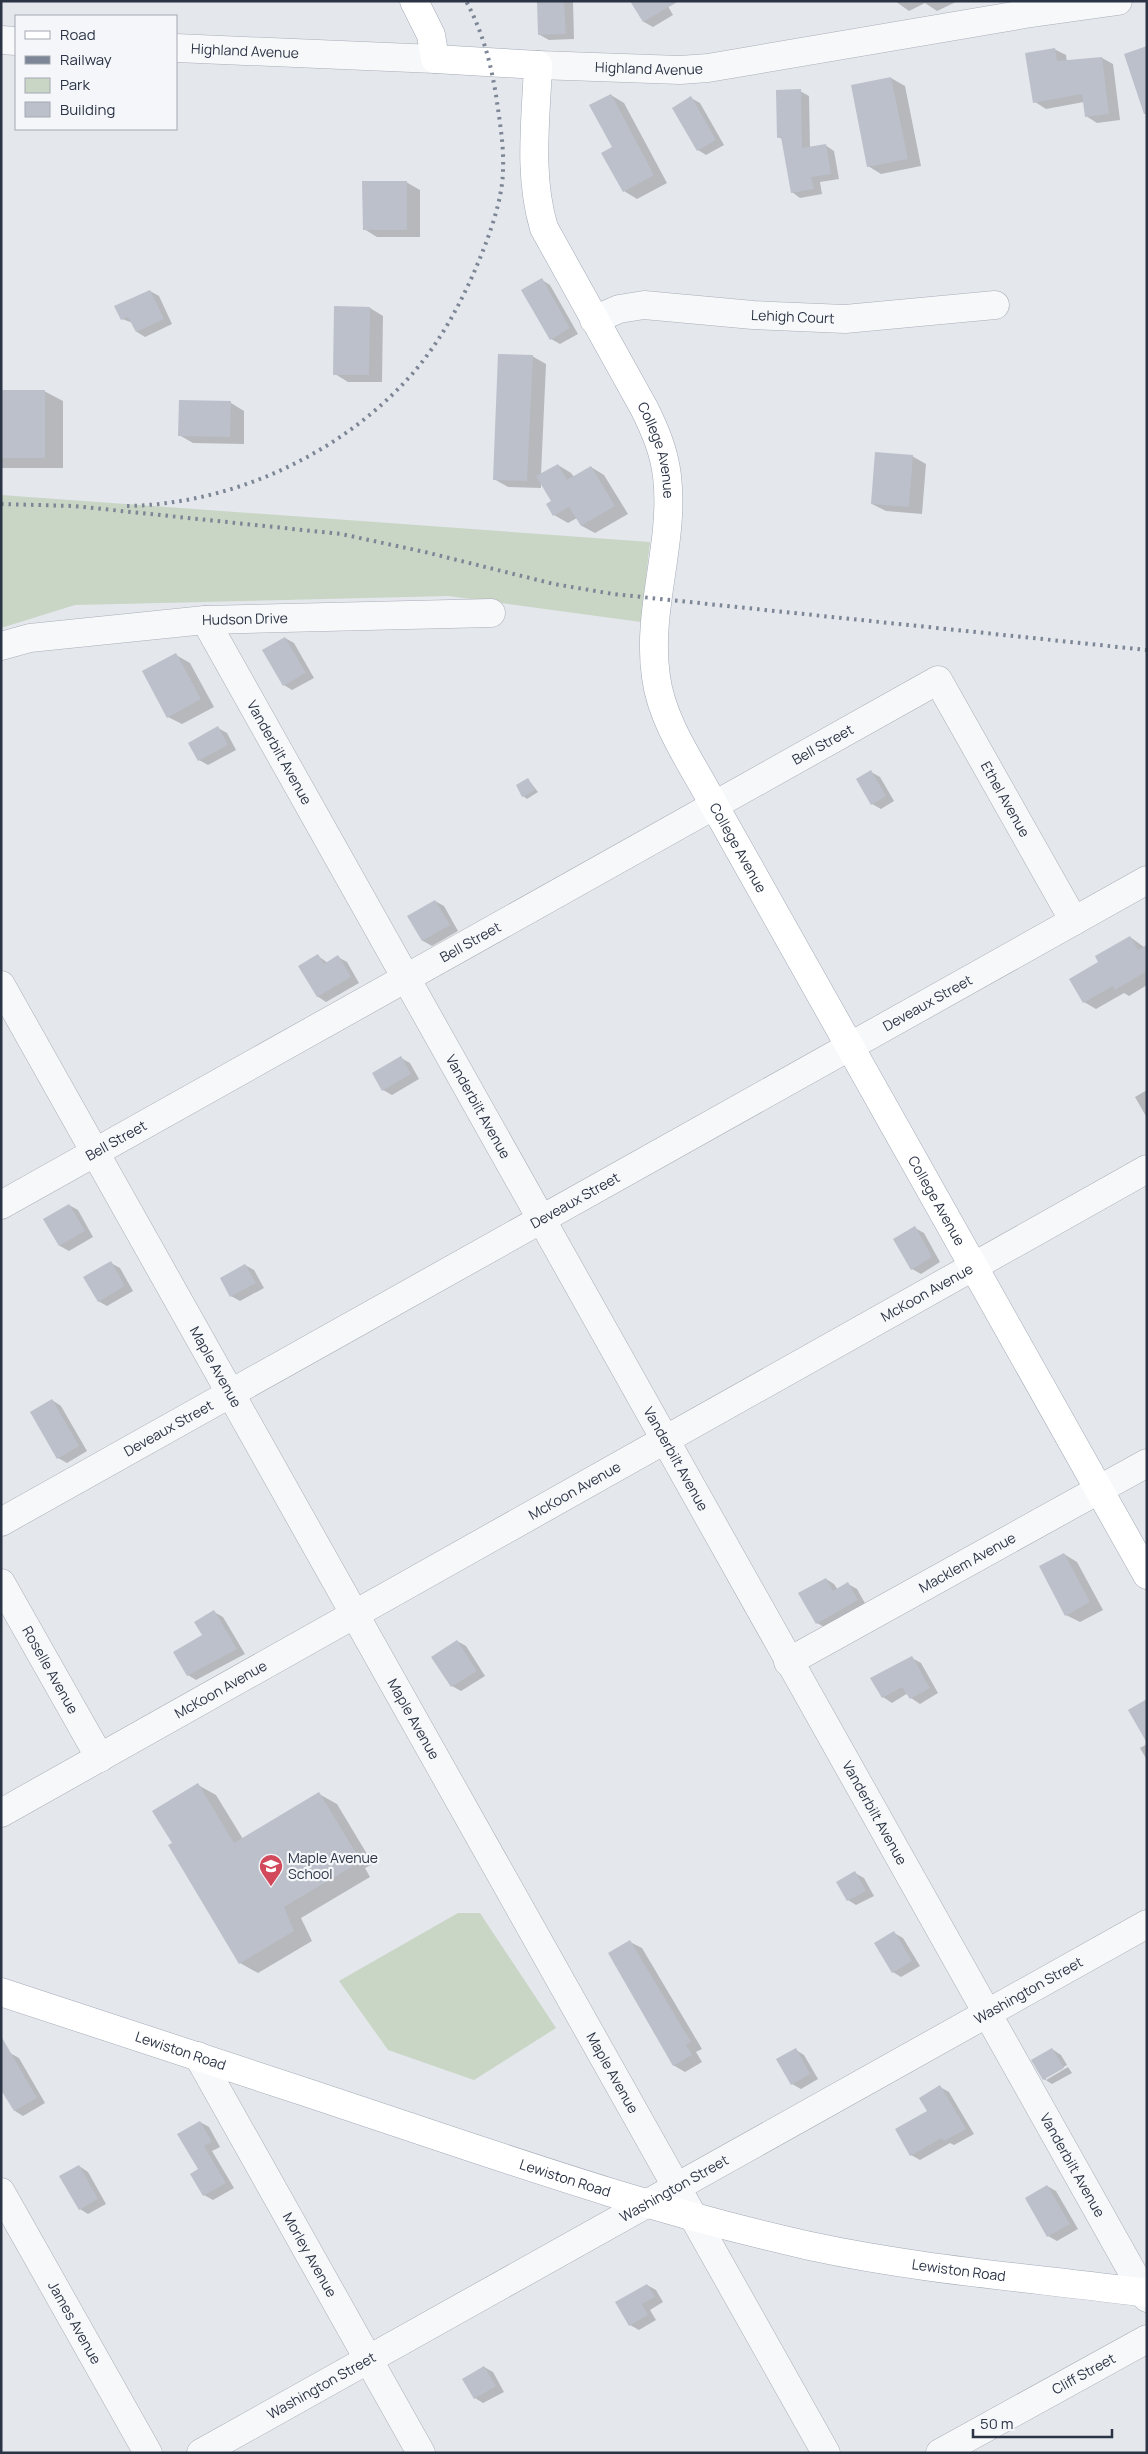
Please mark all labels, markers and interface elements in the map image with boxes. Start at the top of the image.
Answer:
legend [15,15,178,130]
text: Road [60,24,96,45]
street label: Highland Avenue [191,39,299,62]
text: Railway [60,49,112,70]
street label: Highland Avenue [595,57,703,79]
text: Park [60,74,90,95]
text: Building [60,99,115,120]
street label: Lehigh Court [751,305,836,328]
street label: College Avenue [633,398,678,499]
street label: Hudson Drive [202,608,288,629]
street label: Vanderbilt Avenue [243,697,317,808]
street label: Bell Street [789,719,857,769]
street label: Ethel Avenue [977,758,1035,840]
street label: College Avenue [706,799,771,896]
street label: Bell Street [436,917,504,966]
street label: Deveaux Street [879,970,976,1035]
street label: Vanderbilt Avenue [442,1051,515,1162]
street label: Bell Street [82,1115,150,1165]
street label: College Avenue [904,1152,970,1249]
street label: Deveaux Street [527,1167,623,1233]
street label: McKoon Avenue [877,1259,976,1326]
street label: Maple Avenue [186,1323,246,1411]
street label: Deveaux Street [120,1395,217,1460]
street label: Vanderbilt Avenue [640,1403,713,1514]
street label: McKoon Avenue [525,1457,624,1524]
street label: Macklem Avenue [915,1528,1019,1597]
street label: Roselle Avenue [18,1622,83,1717]
street label: McKoon Avenue [171,1656,270,1723]
street label: Maple Avenue [384,1675,444,1763]
street label: Vanderbilt Avenue [838,1757,912,1868]
place label: Maple Avenue School [288,1848,378,1883]
school or university icon: Maple Avenue School [258,1853,284,1887]
street label: Washington Street [970,1952,1086,2028]
street label: Lewiston Road [133,2027,229,2074]
street label: Maple Avenue [583,2029,643,2117]
street label: Vanderbilt Avenue [1036,2109,1110,2220]
street label: Washington Street [616,2150,732,2226]
street label: Lewiston Road [517,2154,613,2201]
street label: Morley Avenue [279,2209,342,2300]
street label: Lewiston Road [911,2254,1007,2285]
street label: James Avenue [44,2278,106,2367]
street label: Washington Street [263,2347,379,2423]
street label: Cliff Street [1048,2348,1119,2399]
scale bar [973,2406,1112,2438]
text: 50 m [980,2413,1014,2434]

